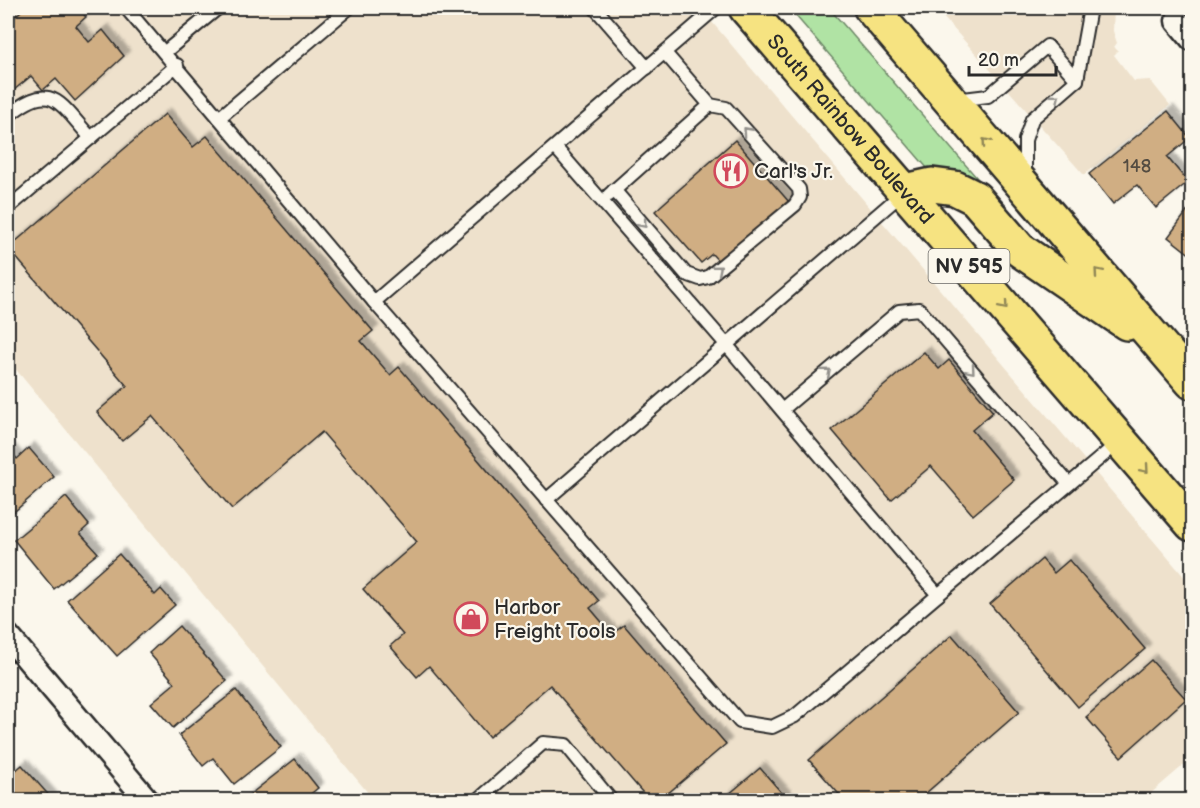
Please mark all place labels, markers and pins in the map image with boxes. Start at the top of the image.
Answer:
restaurant icon: Carl's Jr. [713,153,749,189]
place label: Carl's Jr. [754,159,833,184]
place label: Harbor Freight Tools [494,595,616,644]
shop icon: Harbor Freight Tools [453,601,489,637]

